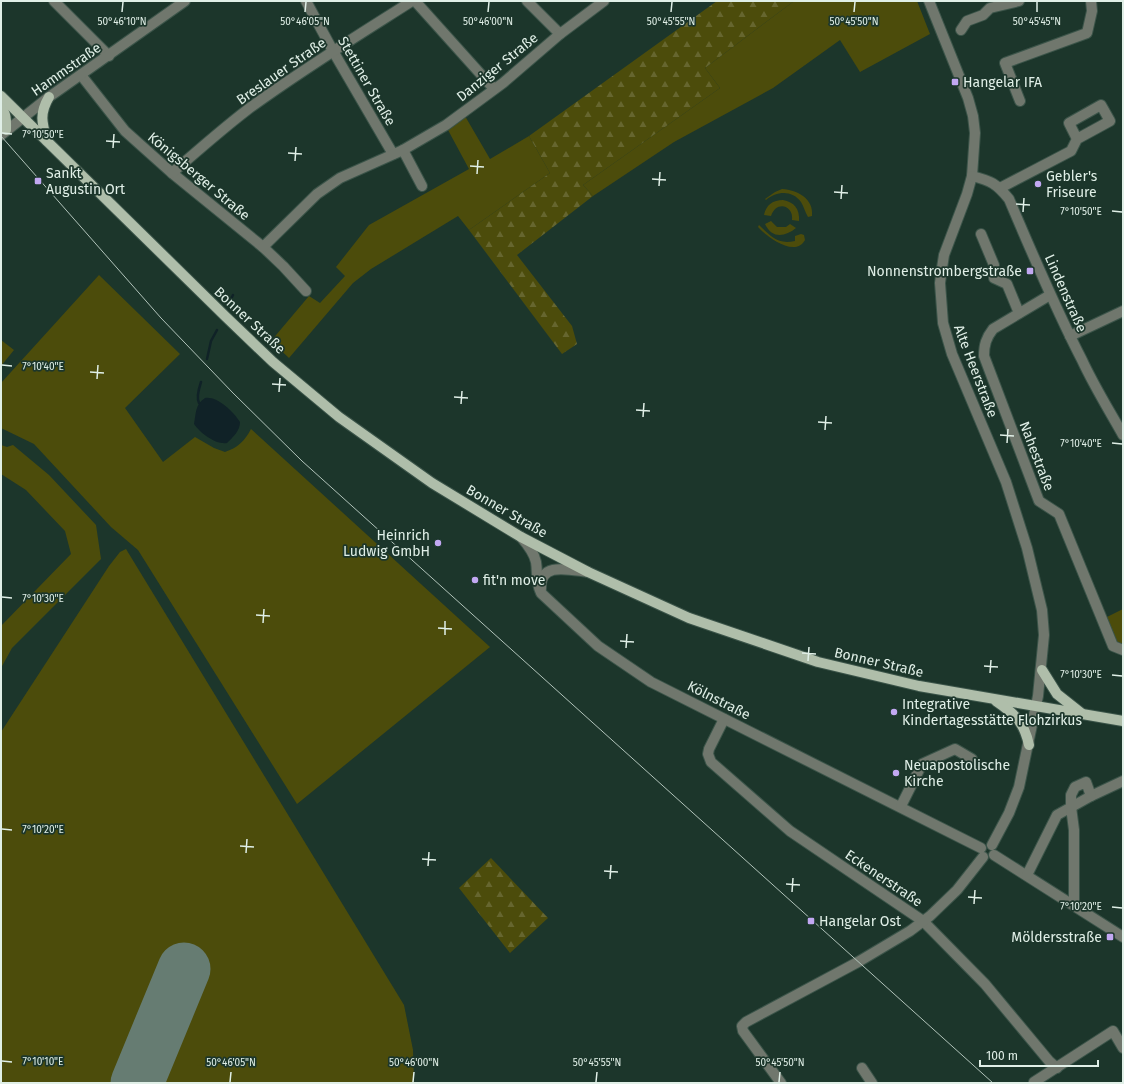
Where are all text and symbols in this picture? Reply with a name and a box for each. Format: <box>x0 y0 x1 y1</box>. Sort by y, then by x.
text: 50°46'10"N <box>97 16 147 28</box>
text: 50°46'05"N <box>280 16 330 28</box>
text: 50°46'00"N <box>463 16 513 28</box>
text: 50°45'55"N <box>647 16 695 28</box>
text: 50°45'50"N <box>829 16 879 28</box>
text: 50°45'45"N <box>1013 16 1061 28</box>
street label: Danziger Straße <box>453 29 541 105</box>
street label: Breslauer Straße <box>233 34 329 109</box>
street label: Stettiner Straße <box>334 34 399 129</box>
street label: Hammstraße <box>28 39 104 100</box>
place label: Hangelar IFA <box>963 74 1042 91</box>
marker: Hangelar IFA <box>950 77 960 87</box>
text: 7°10'50"E <box>22 129 64 141</box>
street label: Königsberger Straße <box>144 129 253 224</box>
place label: Sankt Augustin Ort <box>46 165 126 198</box>
place label: Gebler's Friseure <box>1046 168 1098 201</box>
marker: Sankt Augustin Ort <box>33 176 43 186</box>
marker: Gebler's Friseure <box>1033 179 1043 189</box>
text: 7°10'50"E <box>1060 206 1102 218</box>
street label: Lindenstraße <box>1041 252 1090 335</box>
place label: Nonnenstrombergstraße <box>867 263 1022 280</box>
marker: Nonnenstrombergstraße <box>1025 266 1035 276</box>
street label: Bonner Straße <box>211 283 289 358</box>
street label: Alte Heerstraße <box>950 322 1001 420</box>
text: 7°10'40"E <box>22 361 64 373</box>
street label: Nahestraße <box>1016 419 1058 493</box>
text: 7°10'40"E <box>1060 438 1102 450</box>
street label: Bonner Straße <box>463 481 550 542</box>
place label: Heinrich Ludwig GmbH <box>343 527 430 560</box>
marker: Heinrich Ludwig GmbH <box>433 538 443 548</box>
place label: fit'n move <box>483 572 545 589</box>
marker: fit'n move <box>470 575 480 585</box>
text: 7°10'30"E <box>22 593 64 605</box>
street label: Bonner Straße <box>833 644 925 681</box>
text: 7°10'30"E <box>1060 669 1102 681</box>
street label: Kölnstraße <box>684 677 753 724</box>
place label: Integrative Kindertagesstätte Flohzirkus <box>902 696 1083 729</box>
marker: Integrative Kindertagesstätte Flohzirkus <box>889 707 899 717</box>
place label: Neuapostolische Kirche <box>904 757 1010 790</box>
marker: Neuapostolische Kirche <box>891 768 901 778</box>
text: 7°10'20"E <box>22 824 64 836</box>
street label: Eckenerstraße <box>842 846 926 911</box>
text: 7°10'20"E <box>1060 901 1102 913</box>
place label: Hangelar Ost <box>819 913 902 930</box>
marker: Hangelar Ost <box>806 916 816 926</box>
place label: Möldersstraße <box>1011 929 1102 946</box>
marker: Möldersstraße <box>1105 932 1115 942</box>
scale bar <box>980 1042 1098 1068</box>
text: 100 m <box>986 1049 1018 1063</box>
text: 7°10'10"E <box>23 1056 63 1068</box>
text: 50°46'05"N <box>206 1057 256 1069</box>
text: 50°46'00"N <box>389 1057 439 1069</box>
text: 50°45'55"N <box>573 1057 621 1069</box>
text: 50°45'50"N <box>755 1057 805 1069</box>

